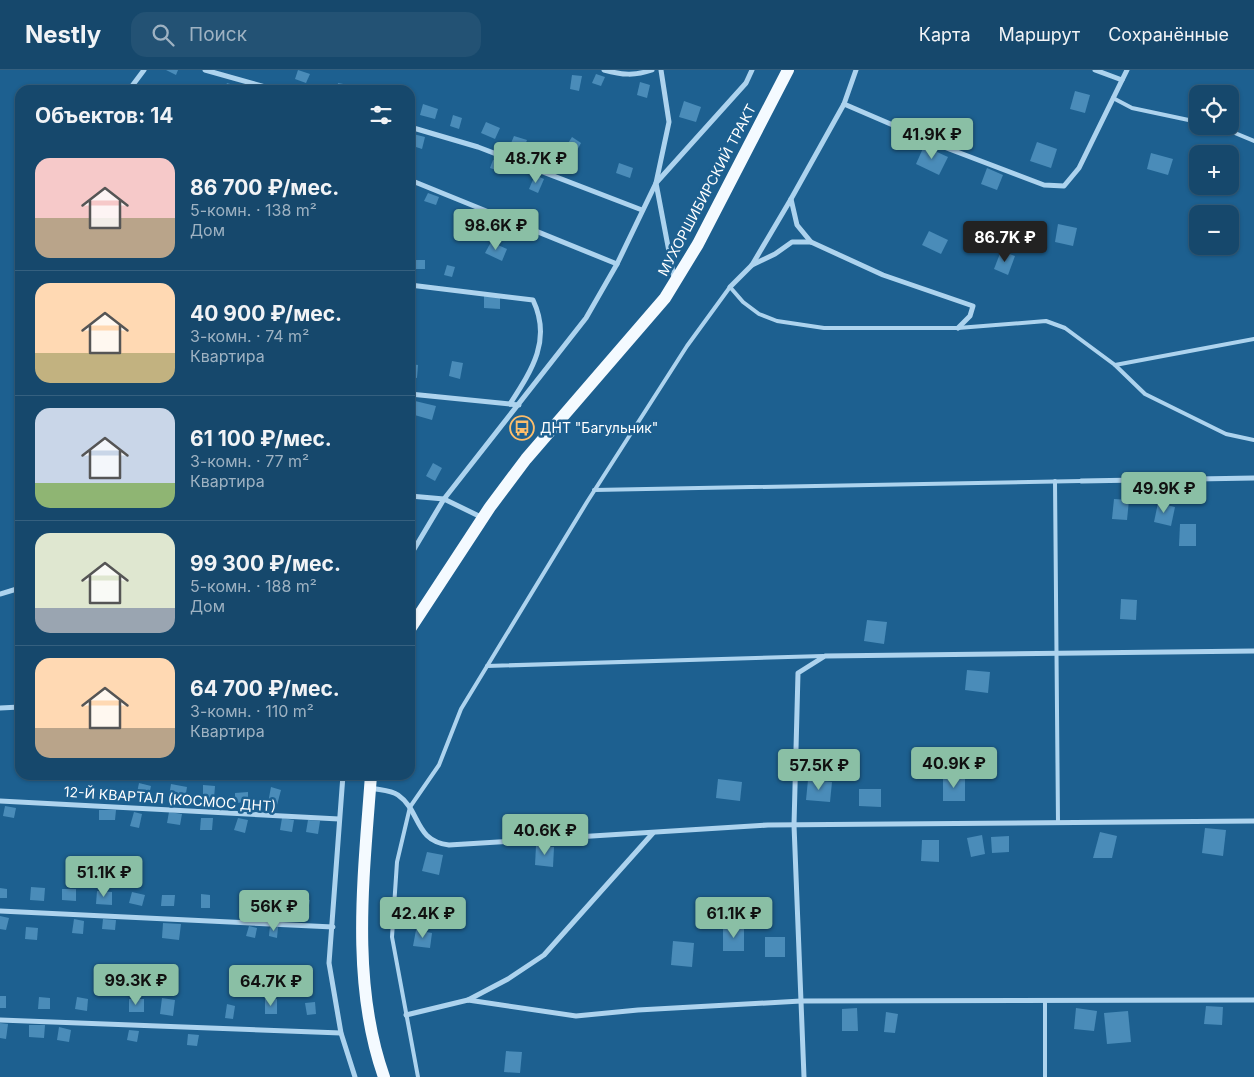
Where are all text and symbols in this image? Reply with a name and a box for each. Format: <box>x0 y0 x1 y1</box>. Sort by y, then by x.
search box <box>131 12 481 57</box>
text: Nestly <box>25 20 101 49</box>
icon: search <box>149 21 177 49</box>
text: Поиск <box>189 23 247 46</box>
text: Карта <box>919 24 971 45</box>
text: Маршрут <box>999 24 1080 45</box>
text: Сохранённые <box>1108 24 1229 45</box>
map controls <box>1189 85 1239 255</box>
button: locate <box>1189 85 1239 135</box>
street label: МУХОРШИБИРСКИЙ ТРАКТ <box>653 100 759 279</box>
icon: filters <box>367 101 395 129</box>
text: Объектов: 14 <box>35 103 173 128</box>
pin: 41.9K ₽ <box>886 118 978 160</box>
text: 41.9K ₽ <box>902 124 962 144</box>
pin: 48.7K ₽ <box>490 142 582 184</box>
button: + <box>1189 145 1239 195</box>
text: 48.7K ₽ <box>505 148 567 168</box>
text: 86 700 ₽/мес. <box>190 175 339 200</box>
icon: home <box>75 178 135 238</box>
text: 5-комн. · 138 m² <box>190 200 317 220</box>
button: − <box>1189 205 1239 255</box>
pin: 98.6K ₽ <box>450 208 542 251</box>
text: 98.6K ₽ <box>465 215 527 235</box>
text: Дом <box>190 220 225 240</box>
pin: 86.7K ₽ <box>959 220 1051 263</box>
text: 86.7K ₽ <box>974 227 1036 247</box>
text: 40 900 ₽/мес. <box>190 301 342 326</box>
icon: home <box>75 303 135 363</box>
text: 3-комн. · 74 m² <box>190 326 309 346</box>
text: Квартира <box>190 346 265 366</box>
bus stop icon: ДНТ "Багульник" <box>509 415 535 441</box>
place label: ДНТ "Багульник" <box>540 419 658 436</box>
text: 61 100 ₽/мес. <box>190 426 332 451</box>
icon: home <box>75 428 135 488</box>
text: 3-комн. · 77 m² <box>190 451 309 471</box>
text: Квартира <box>190 471 265 491</box>
pin: 49.9K ₽ <box>1118 472 1210 514</box>
text: 49.9K ₽ <box>1132 478 1196 498</box>
text: 99 300 ₽/мес. <box>190 551 341 576</box>
icon: home <box>75 553 135 613</box>
text: 5-комн. · 188 m² <box>190 576 317 596</box>
text: Дом <box>190 596 225 616</box>
text: 64 700 ₽/мес. <box>190 676 340 701</box>
icon: home <box>75 678 135 738</box>
text: 3-комн. · 110 m² <box>190 701 314 721</box>
text: Квартира <box>190 721 265 741</box>
pin: 40.9K ₽ <box>908 746 1000 789</box>
pin: 57.5K ₽ <box>773 748 865 791</box>
text: 40.9K ₽ <box>922 753 986 773</box>
text: 57.5K ₽ <box>789 755 849 775</box>
street label: 12-Й КВАРТАЛ (КОСМОС ДНТ) <box>63 782 277 814</box>
pin: 40.6K ₽ <box>499 814 591 856</box>
text: 40.6K ₽ <box>513 820 577 840</box>
pin: 51.1K ₽ <box>58 856 150 898</box>
text: 51.1K ₽ <box>76 862 132 882</box>
pin: 56K ₽ <box>239 890 309 932</box>
text: 56K ₽ <box>250 896 298 916</box>
pin: 42.4K ₽ <box>377 896 469 939</box>
pin: 61.1K ₽ <box>688 896 780 939</box>
text: 42.4K ₽ <box>391 903 455 923</box>
text: 61.1K ₽ <box>706 903 762 923</box>
pin: 99.3K ₽ <box>90 964 182 1006</box>
pin: 64.7K ₽ <box>225 964 317 1007</box>
text: 99.3K ₽ <box>105 970 167 990</box>
text: 64.7K ₽ <box>240 971 302 991</box>

